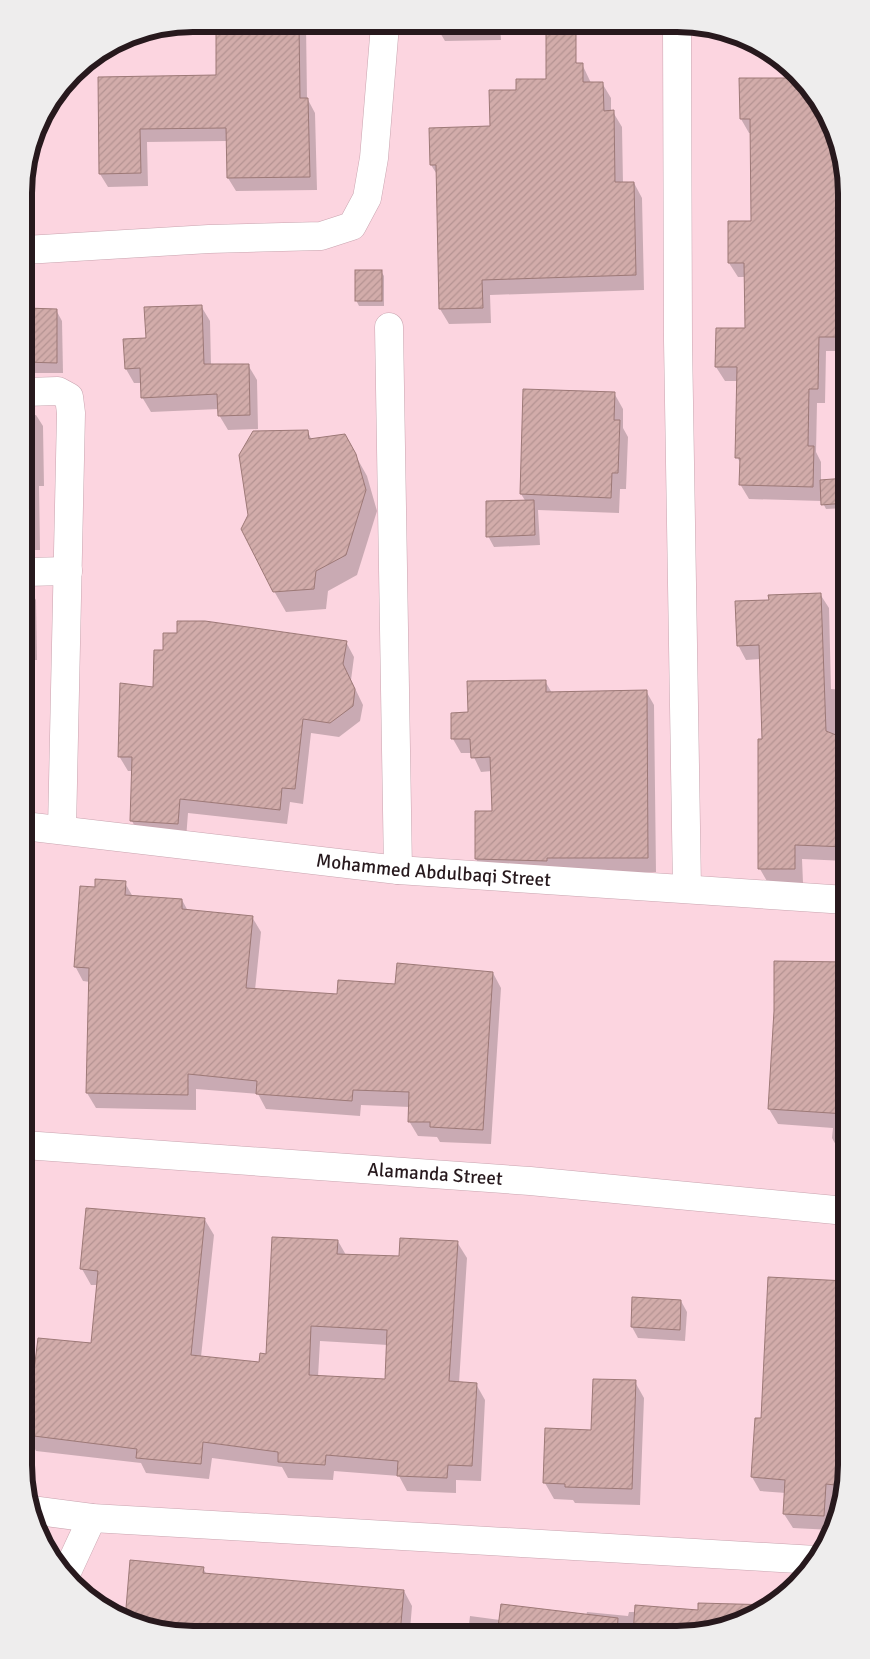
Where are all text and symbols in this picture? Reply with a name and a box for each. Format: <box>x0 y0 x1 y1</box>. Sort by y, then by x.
street label: Mohammed Abdulbaqi Street <box>315 848 552 892</box>
street label: Alamanda Street <box>367 1157 504 1191</box>

